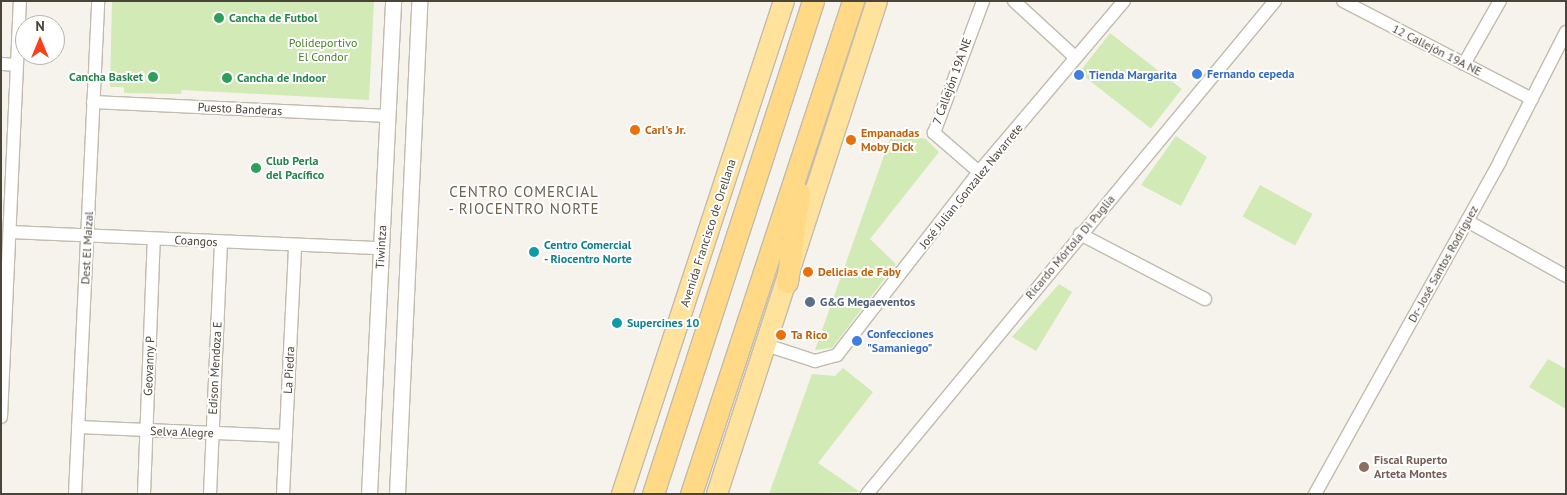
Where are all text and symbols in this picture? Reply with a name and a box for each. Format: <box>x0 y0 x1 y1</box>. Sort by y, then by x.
place label: Cancha de Futbol <box>229 11 318 25</box>
marker: Cancha de Futbol <box>213 12 225 24</box>
north arrow <box>15 15 65 65</box>
text: N <box>35 17 45 35</box>
street label: 12 Callejón 19A NE <box>1390 21 1484 79</box>
street label: 7 Callejón 19A NE <box>929 35 975 127</box>
park label: Polideportivo El Condor <box>289 36 357 64</box>
place label: Fernando cepeda <box>1207 67 1294 81</box>
place label: Tienda Margarita <box>1089 68 1177 82</box>
marker: Fernando cepeda <box>1191 68 1203 80</box>
marker: Tienda Margarita <box>1073 69 1085 81</box>
place label: Cancha Basket <box>69 70 143 84</box>
marker: Cancha Basket <box>147 71 159 83</box>
place label: Cancha de Indoor <box>237 71 326 85</box>
marker: Cancha de Indoor <box>221 72 233 84</box>
street label: Puesto Banderas <box>197 100 283 118</box>
street label: José Julian Gonzalez Navarrete <box>916 121 1026 251</box>
place label: Carl's Jr. <box>645 123 686 137</box>
marker: Carl's Jr. <box>629 124 641 136</box>
place label: Empanadas Moby Dick <box>861 126 919 154</box>
marker: Empanadas Moby Dick <box>845 134 857 146</box>
place label: Club Perla del Pacífico <box>266 154 324 182</box>
street label: Avenida Francisco de Orellana <box>677 157 739 309</box>
marker: Club Perla del Pacífico <box>250 162 262 174</box>
district label: CENTRO COMERCIAL - RIOCENTRO NORTE <box>446 182 602 217</box>
street label: Ricardo Mórtola Di Puglia <box>1022 192 1118 302</box>
street label: Dr- José Santos Rodríguez <box>1405 203 1481 325</box>
street label: Dest El Maizal <box>78 211 96 285</box>
street label: Tiwintza <box>373 225 389 269</box>
street label: Coangos <box>174 233 218 249</box>
place label: Centro Comercial - Riocentro Norte <box>544 238 633 266</box>
marker: Centro Comercial - Riocentro Norte <box>528 246 540 258</box>
place label: Delicias de Faby <box>818 265 901 279</box>
marker: Delicias de Faby <box>802 266 814 278</box>
place label: G&G Megaeventos <box>820 295 915 309</box>
marker: G&G Megaeventos <box>804 296 816 308</box>
place label: Supercines 10 <box>627 316 699 330</box>
marker: Supercines 10 <box>611 317 623 329</box>
street label: Edison Mendoza E <box>205 321 225 415</box>
place label: Confecciones "Samaniego" <box>867 327 934 355</box>
place label: Ta Rico <box>791 328 827 342</box>
marker: Ta Rico <box>775 329 787 341</box>
marker: Confecciones "Samaniego" <box>851 335 863 347</box>
street label: Geovanny P <box>141 336 157 396</box>
street label: La Piedra <box>281 346 297 394</box>
street label: Selva Alegre <box>150 424 214 440</box>
place label: Fiscal Ruperto Arteta Montes <box>1374 453 1447 481</box>
marker: Fiscal Ruperto Arteta Montes <box>1358 461 1370 473</box>

